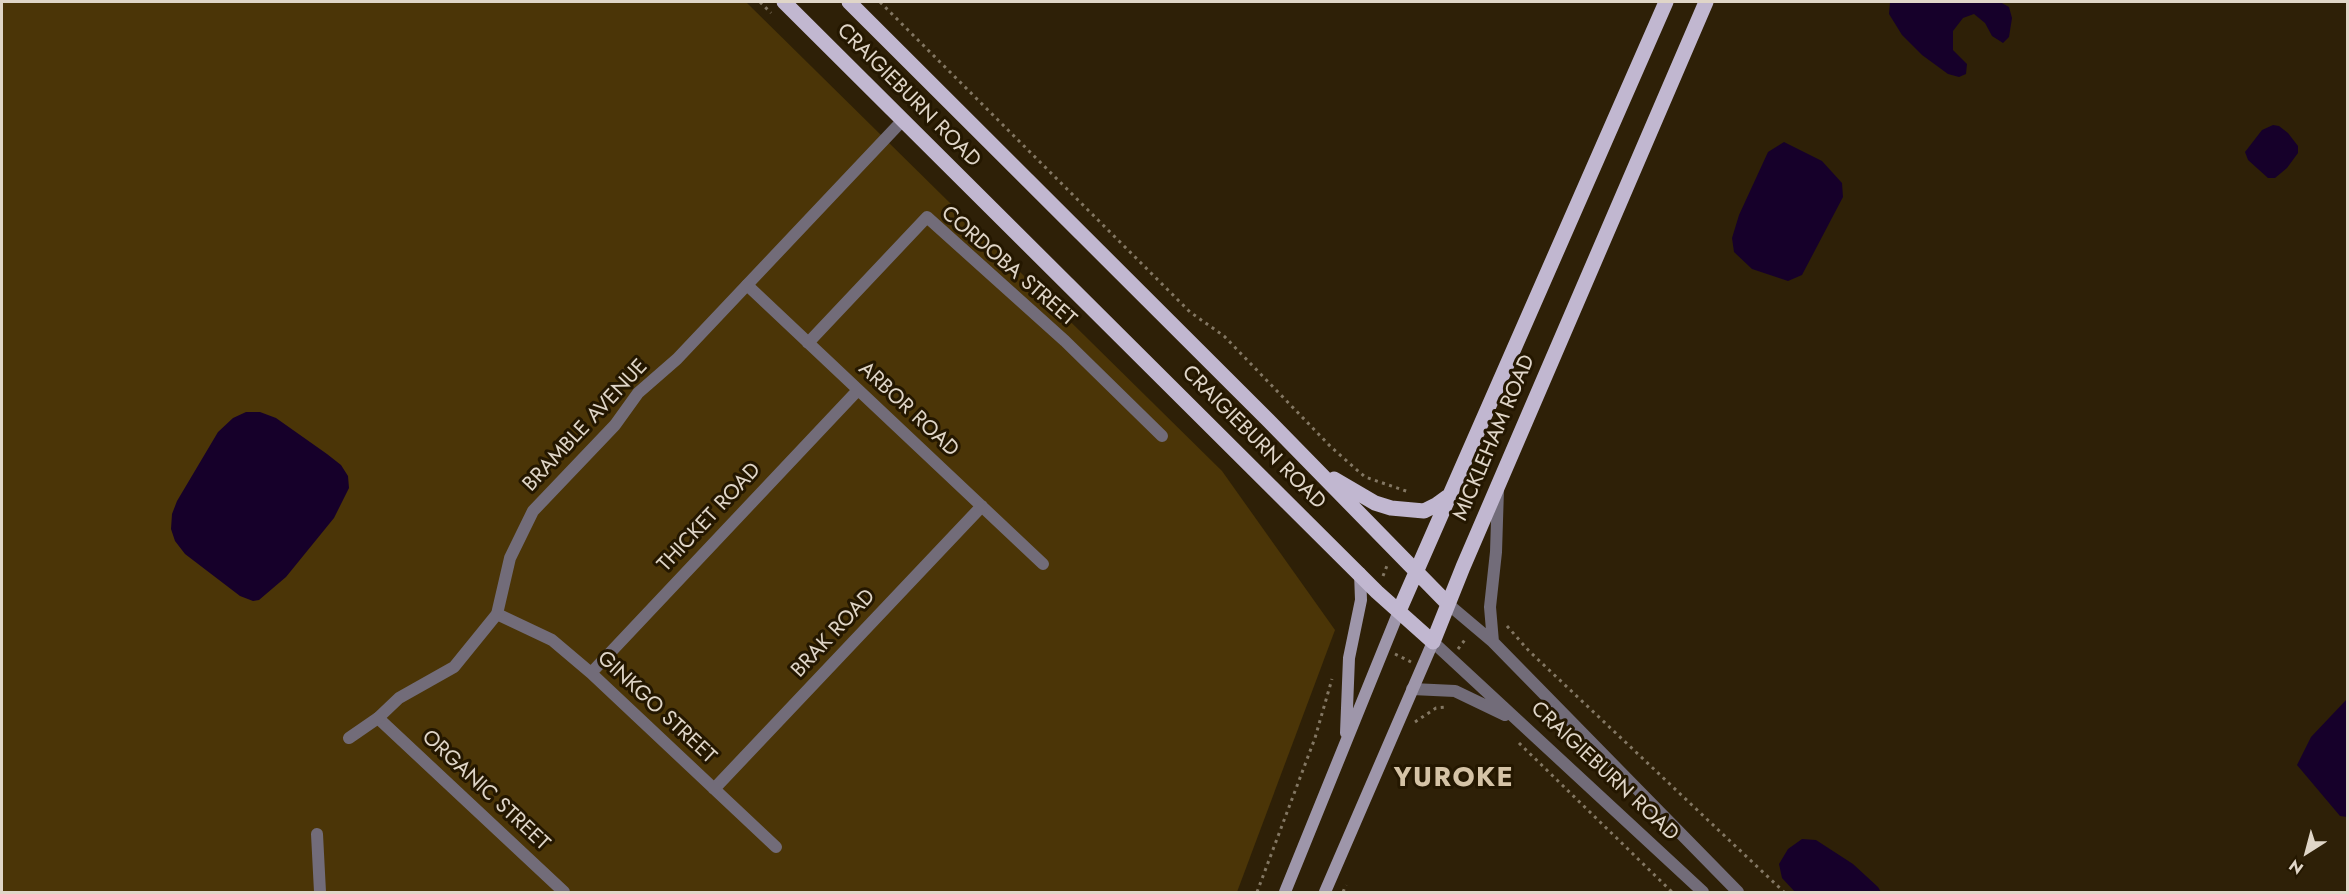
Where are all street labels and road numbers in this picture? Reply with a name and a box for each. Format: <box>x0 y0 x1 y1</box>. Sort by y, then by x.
street label: CRAIGIEBURN ROAD <box>831 19 985 173</box>
street label: CORDOBA STREET <box>935 201 1081 333</box>
street label: MICKLEHAM ROAD <box>1449 351 1541 525</box>
street label: BRAMBLE AVENUE <box>518 355 654 497</box>
street label: ARBOR ROAD <box>853 357 963 463</box>
street label: CRAIGIEBURN ROAD <box>1176 361 1330 515</box>
street label: THICKET ROAD <box>653 458 767 578</box>
street label: BRAK ROAD <box>787 585 881 683</box>
street label: GINKGO STREET <box>591 646 721 770</box>
street label: CRAIGIEBURN ROAD <box>1525 697 1683 847</box>
street label: ORGANIC STREET <box>416 725 554 857</box>

